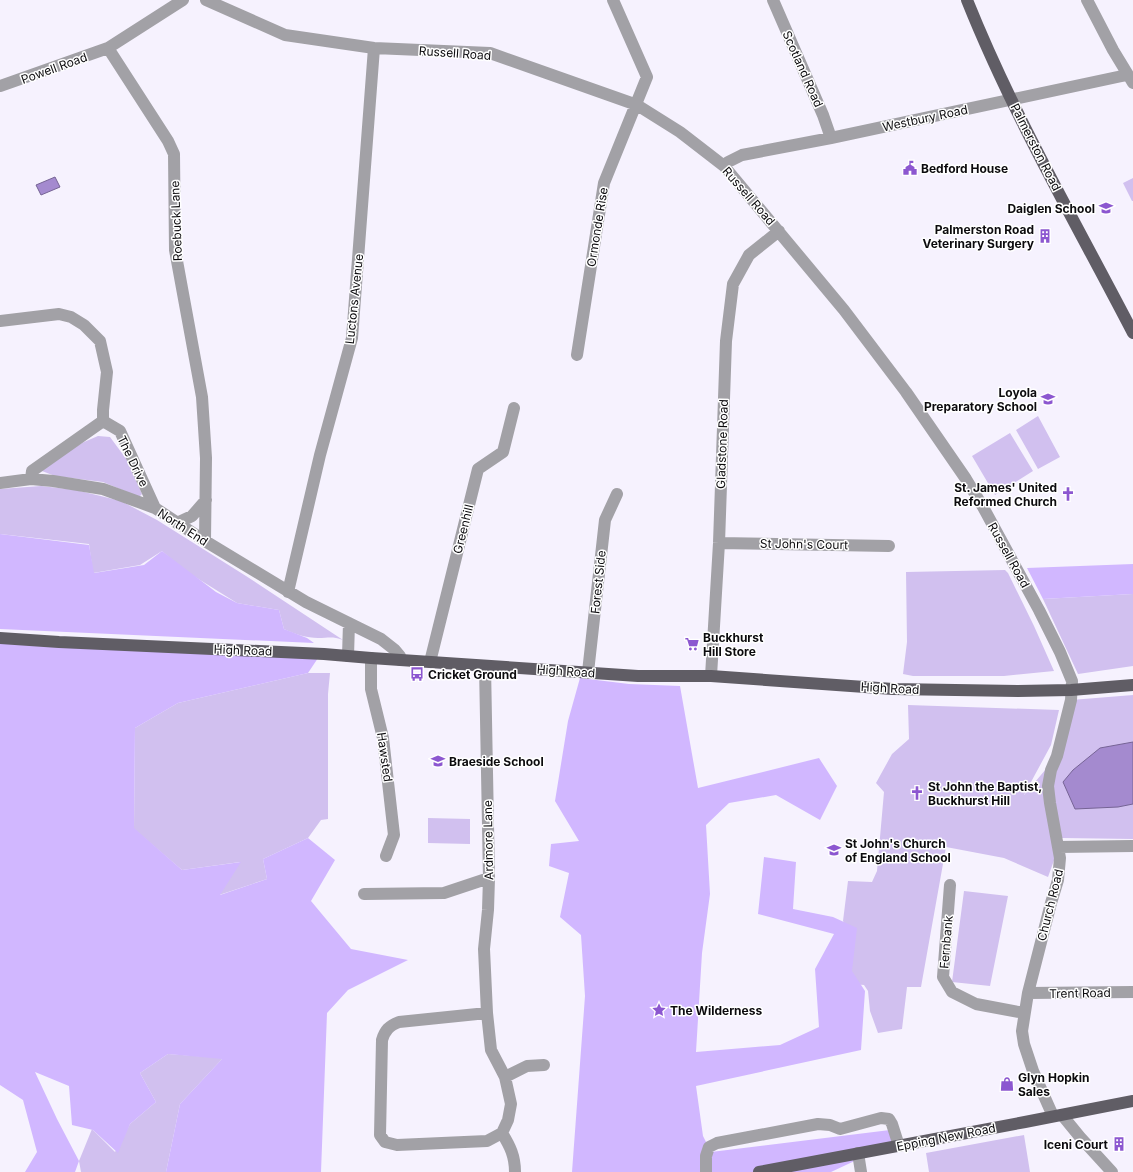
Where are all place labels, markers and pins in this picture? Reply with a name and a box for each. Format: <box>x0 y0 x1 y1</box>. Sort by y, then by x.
public building icon: Bedford House <box>902 160 918 176</box>
place label: Bedford House <box>921 161 1008 176</box>
school or university icon: Daiglen School <box>1098 200 1114 216</box>
place label: Daiglen School <box>1007 201 1095 216</box>
place label: Palmerston Road Veterinary Surgery <box>922 222 1035 251</box>
building icon: Palmerston Road Veterinary Surgery <box>1037 228 1053 244</box>
place label: Loyola Preparatory School <box>924 385 1037 414</box>
school or university icon: Loyola Preparatory School <box>1040 391 1056 407</box>
place label: St. James' United Reformed Church <box>954 480 1057 509</box>
church icon: St. James' United Reformed Church <box>1060 486 1076 502</box>
place label: Buckhurst Hill Store <box>703 630 764 659</box>
supermarket icon: Buckhurst Hill Store <box>684 636 700 652</box>
bus stop icon: Cricket Ground <box>409 666 425 682</box>
place label: Cricket Ground <box>428 667 517 682</box>
school or university icon: Braeside School <box>430 753 446 769</box>
place label: Braeside School <box>449 754 544 769</box>
place label: St John the Baptist, Buckhurst Hill <box>928 779 1042 808</box>
church icon: St John the Baptist, Buckhurst Hill <box>909 785 925 801</box>
place label: St John's Church of England School <box>845 836 951 865</box>
school or university icon: St John's Church of England School <box>826 842 842 858</box>
place icon: The Wilderness <box>651 1002 667 1018</box>
place label: The Wilderness <box>670 1003 762 1018</box>
place label: Glyn Hopkin Sales <box>1018 1070 1090 1099</box>
shop icon: Glyn Hopkin Sales <box>999 1076 1015 1092</box>
building icon: Iceni Court <box>1111 1136 1127 1152</box>
place label: Iceni Court <box>1044 1137 1109 1152</box>

